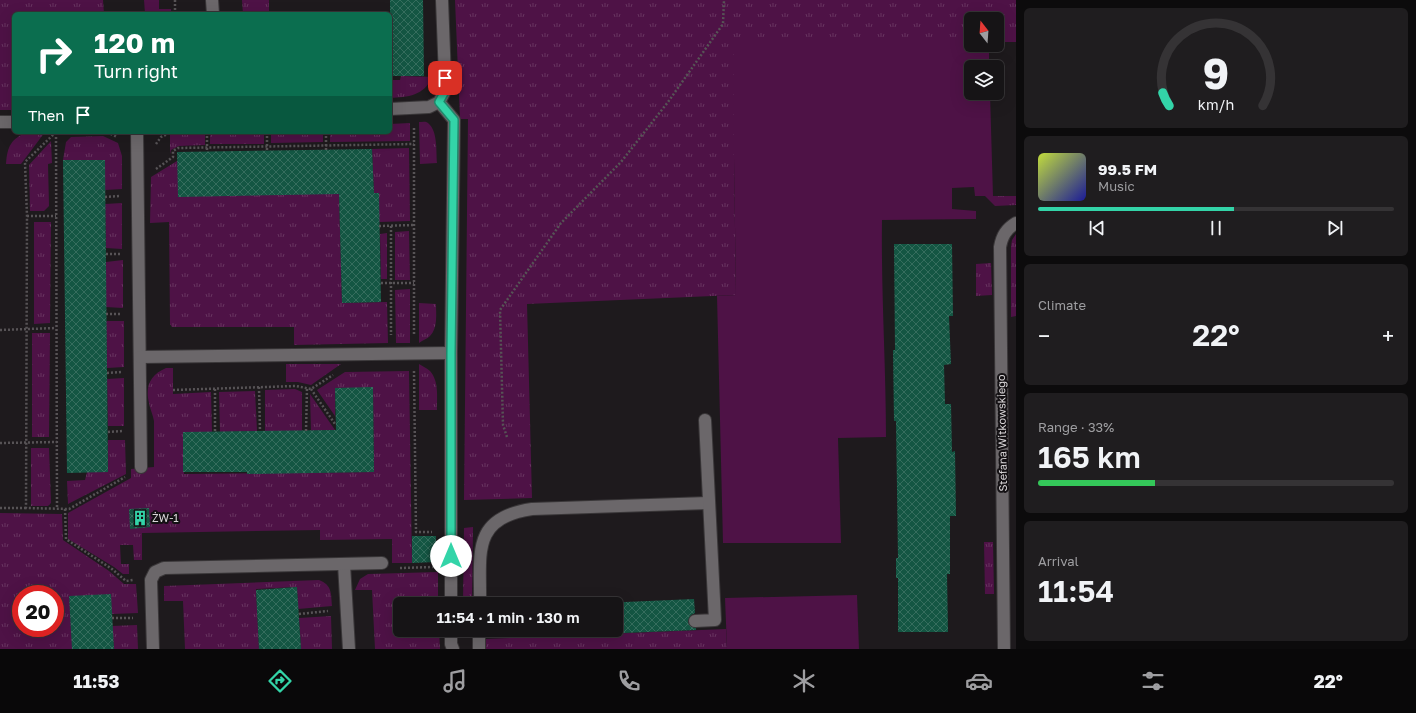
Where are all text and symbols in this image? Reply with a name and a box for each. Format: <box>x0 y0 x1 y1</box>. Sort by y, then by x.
north arrow <box>964 12 1004 52</box>
map controls <box>964 12 1004 100</box>
text: 120 m <box>94 26 175 59</box>
icon: right <box>28 28 80 80</box>
text: 9 <box>1203 48 1229 98</box>
text: Turn right <box>94 60 178 82</box>
button: layers <box>964 60 1004 100</box>
pin <box>428 61 462 95</box>
icon: arrive <box>434 67 456 89</box>
text: km/h <box>1198 96 1234 113</box>
icon: arrive <box>72 104 94 126</box>
text: Then <box>28 106 64 124</box>
text: 99.5 FM <box>1098 160 1157 178</box>
text: Music <box>1098 178 1135 194</box>
icon: previous <box>1086 217 1108 239</box>
icon: pause <box>1205 217 1227 239</box>
icon: next <box>1324 217 1346 239</box>
text: Climate <box>1038 297 1086 313</box>
text: 22° <box>1192 317 1240 353</box>
text: − <box>1038 322 1050 349</box>
text: + <box>1382 322 1394 349</box>
street label: Stefana Witkowskiego <box>994 374 1009 492</box>
text: Range · 33% <box>1038 419 1114 435</box>
text: 165 km <box>1038 439 1141 475</box>
building icon: ŻW-1 <box>131 509 149 527</box>
place label: ŻW-1 <box>152 511 179 524</box>
position arrow <box>430 535 472 577</box>
text: Arrival <box>1038 553 1079 569</box>
text: 11:54 <box>1038 573 1114 609</box>
speed limit sign: 20 <box>12 585 64 637</box>
text: 11:54 · 1 min · 130 m <box>436 608 580 626</box>
icon: directions <box>266 667 294 695</box>
icon: music <box>441 667 469 695</box>
icon: phone <box>615 667 643 695</box>
icon: climate <box>790 667 818 695</box>
icon: car <box>965 667 993 695</box>
icon: filters <box>1139 667 1167 695</box>
text: 11:53 <box>73 670 120 692</box>
text: 22° <box>1314 670 1343 692</box>

